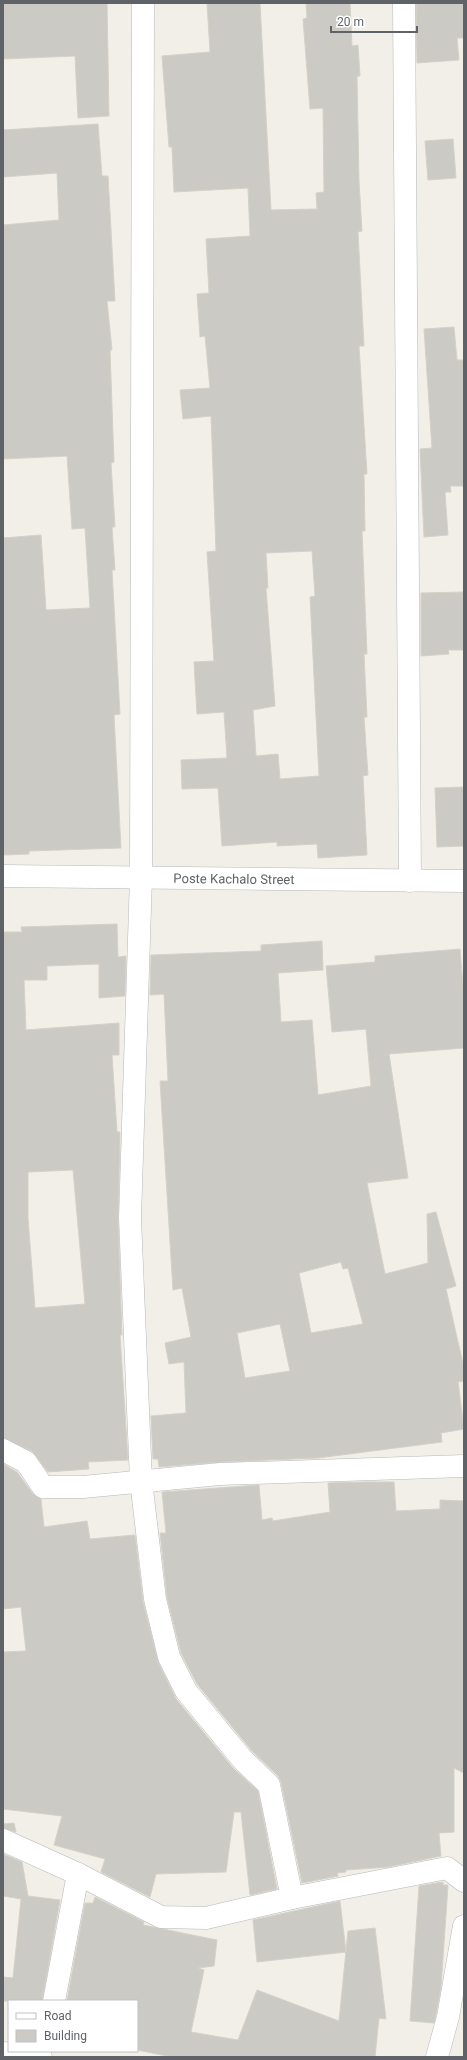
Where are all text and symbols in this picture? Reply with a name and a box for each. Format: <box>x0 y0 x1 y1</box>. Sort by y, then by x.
scale bar <box>331 8 417 34</box>
text: 20 m <box>337 15 364 29</box>
street label: Poste Kachalo Street <box>173 870 295 887</box>
legend <box>8 2000 138 2052</box>
text: Road <box>44 2009 72 2023</box>
text: Building <box>44 2029 87 2043</box>

